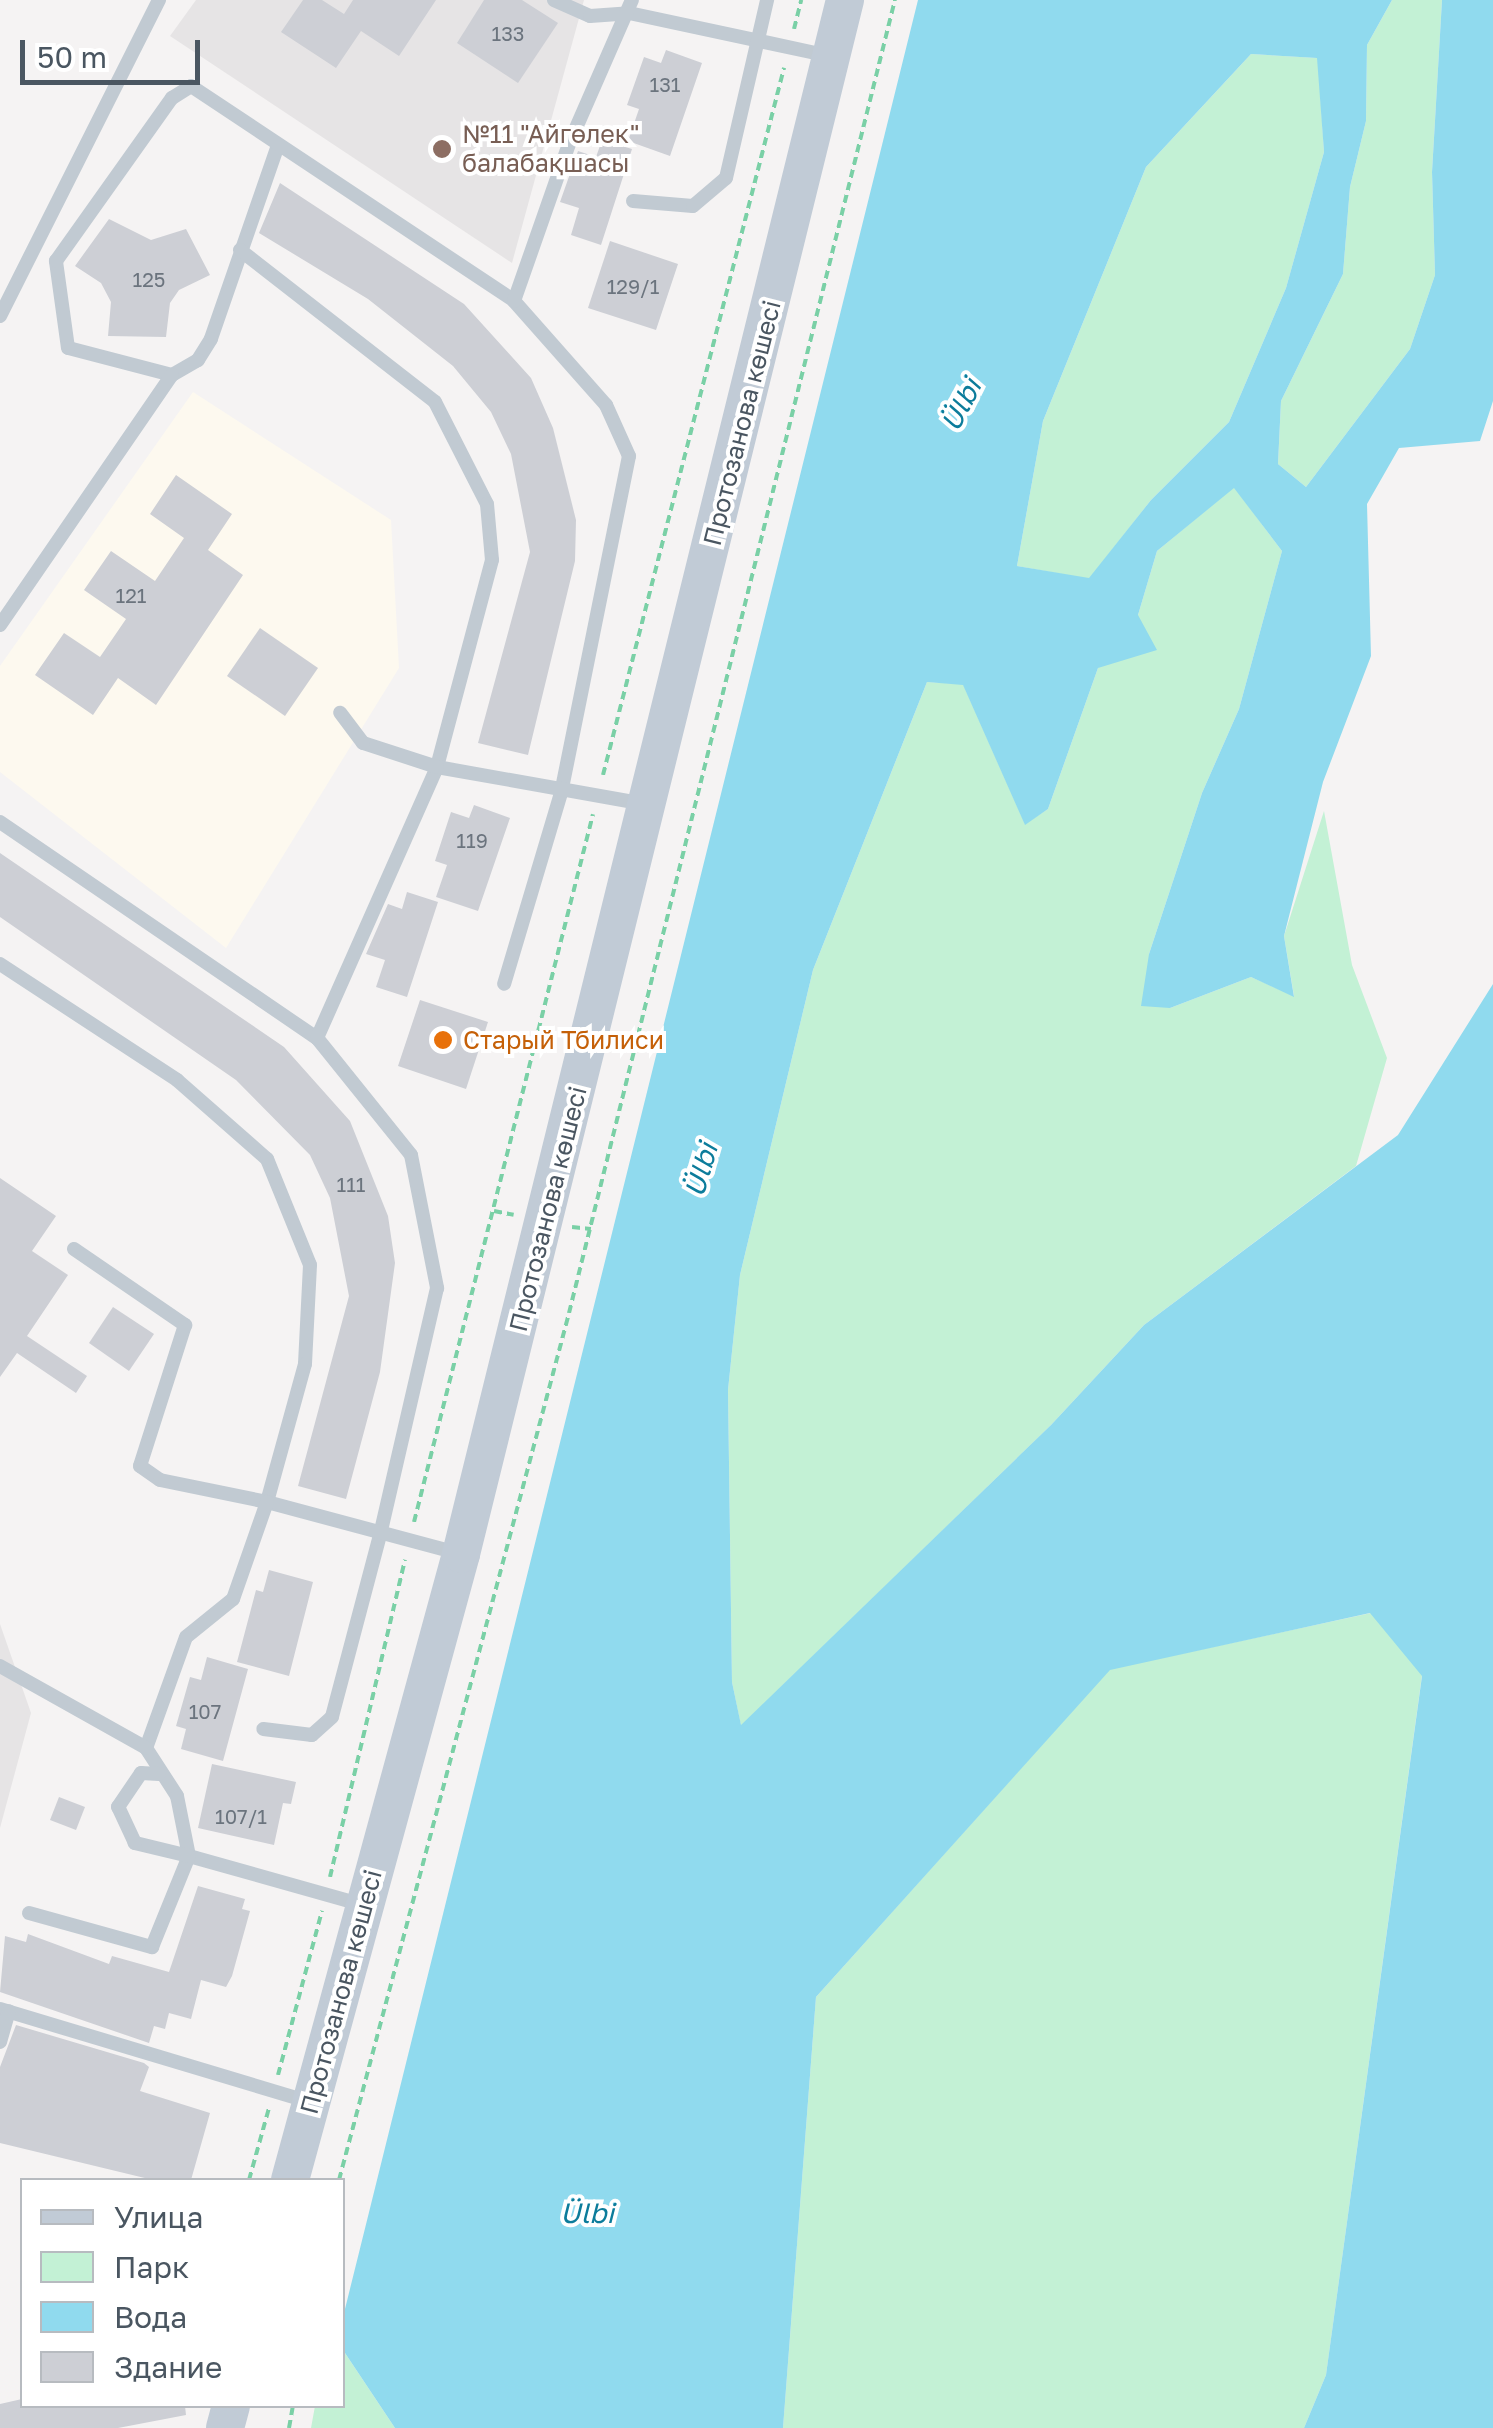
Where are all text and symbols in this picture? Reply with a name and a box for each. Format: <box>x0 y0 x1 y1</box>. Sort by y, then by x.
scale bar <box>25 20 205 82</box>
house number: 133 <box>491 21 525 45</box>
text: 50 m <box>37 39 107 75</box>
house number: 131 <box>649 72 681 96</box>
place label: №11 "Айгөлек" балабақшасы <box>462 120 639 179</box>
marker: №11 "Айгөлек" балабақшасы <box>431 138 453 160</box>
house number: 125 <box>133 267 165 291</box>
house number: 129/1 <box>607 274 659 298</box>
street label: Протозанова көшесі <box>697 297 787 549</box>
water label: Ülbi <box>934 373 988 437</box>
house number: 121 <box>116 583 146 607</box>
house number: 119 <box>456 828 488 852</box>
place label: Старый Тбилиси <box>463 1025 664 1055</box>
marker: Старый Тбилиси <box>432 1029 454 1051</box>
street label: Протозанова көшесі <box>503 1083 593 1335</box>
water label: Ülbi <box>677 1139 725 1201</box>
house number: 111 <box>336 1172 366 1196</box>
house number: 107 <box>189 1699 221 1723</box>
house number: 107/1 <box>215 1804 267 1828</box>
street label: Протозанова көшесі <box>294 1866 388 2118</box>
legend <box>20 2178 345 2408</box>
water label: Ülbi <box>560 2196 614 2230</box>
text: Улица <box>114 2199 203 2235</box>
text: Парк <box>114 2249 189 2285</box>
text: Вода <box>114 2299 187 2335</box>
text: Здание <box>114 2349 222 2385</box>

